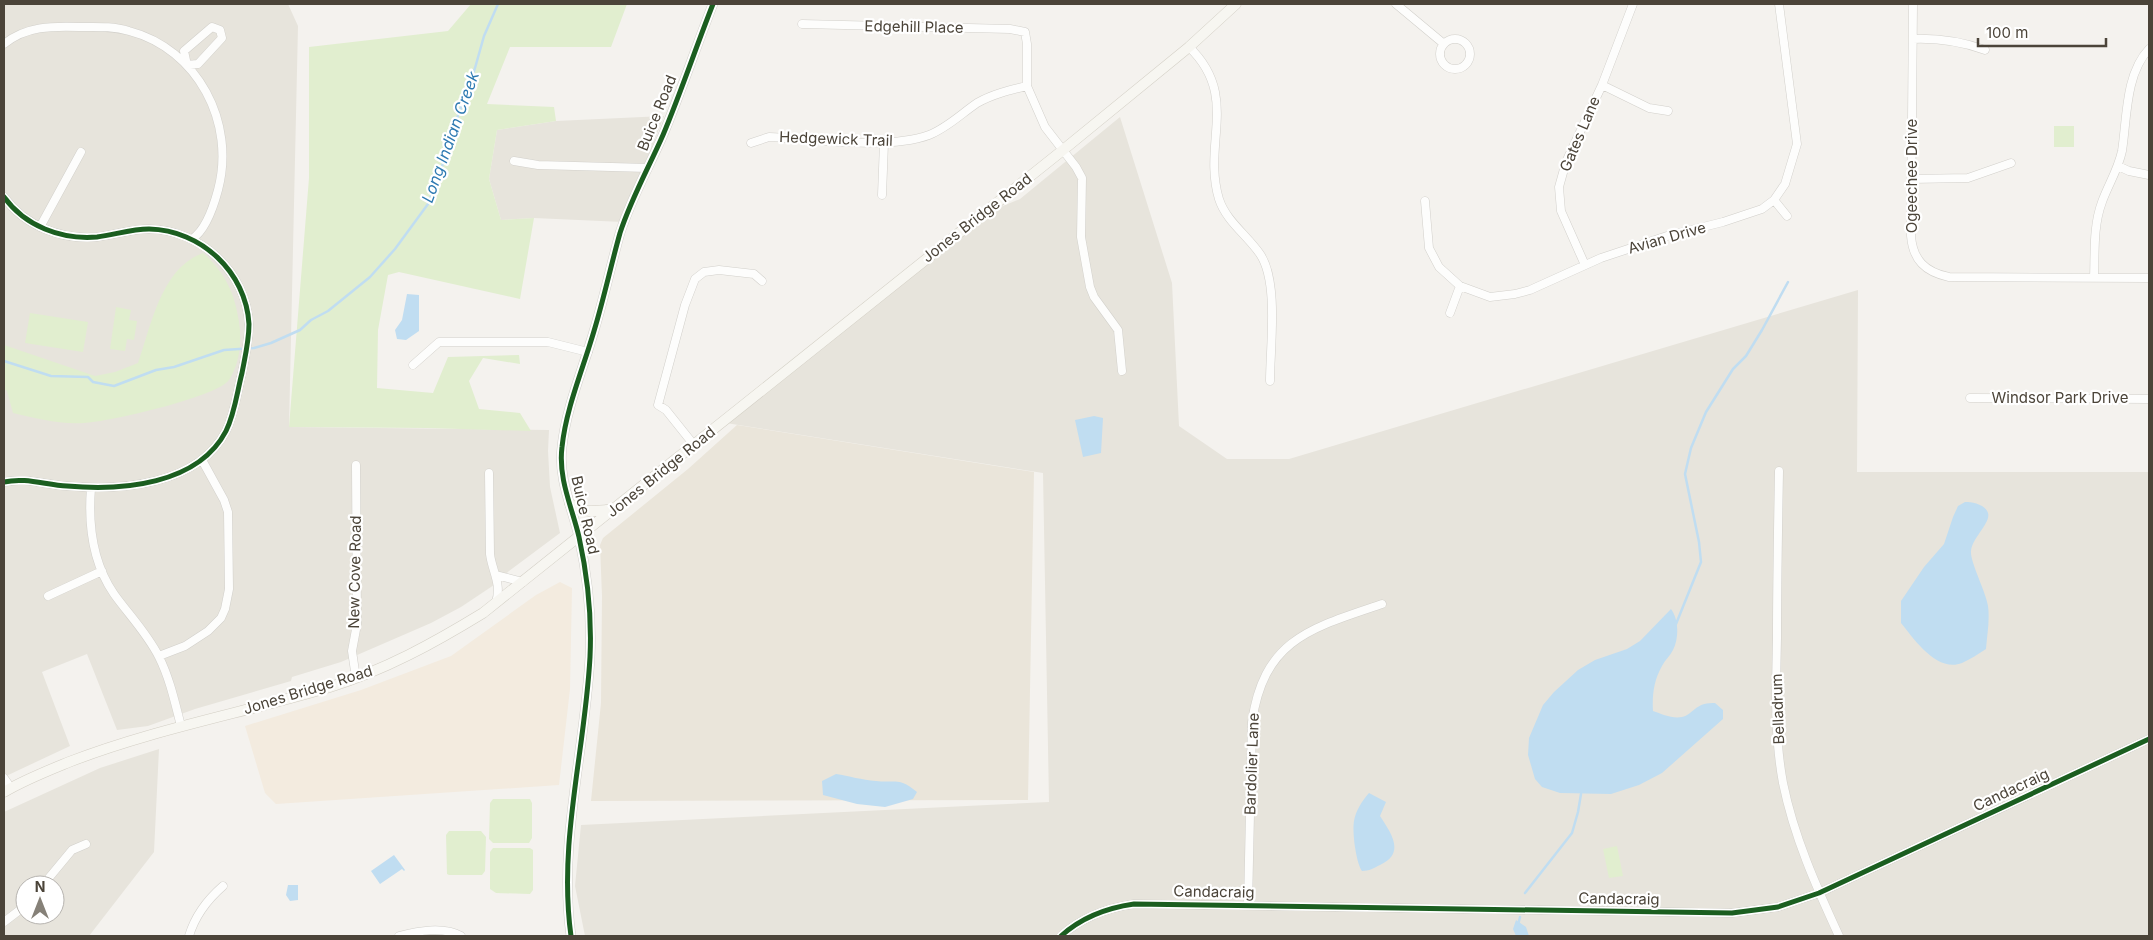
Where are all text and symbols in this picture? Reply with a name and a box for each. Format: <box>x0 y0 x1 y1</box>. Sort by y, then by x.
scale bar <box>1978 15 2106 47</box>
street label: Edgehill Place <box>864 16 964 37</box>
text: 100 m <box>1986 23 2028 42</box>
water label: Long Indian Creek <box>417 68 483 205</box>
street label: Buice Road <box>633 72 680 153</box>
street label: Gates Lane <box>1555 93 1604 174</box>
street label: Ogeechee Drive <box>1902 119 1921 233</box>
street label: Hedgewick Trail <box>779 127 893 150</box>
street label: Jones Bridge Road <box>918 169 1035 266</box>
street label: Avian Drive <box>1626 217 1708 258</box>
street label: Windsor Park Drive <box>1992 388 2128 407</box>
street label: Jones Bridge Road <box>603 422 719 521</box>
street label: Buice Road <box>567 474 604 556</box>
street label: New Cove Road <box>344 515 365 629</box>
street label: Jones Bridge Road <box>241 661 375 718</box>
street label: Belladrum <box>1767 673 1788 745</box>
street label: Bardolier Lane <box>1240 713 1263 815</box>
street label: Candacraig <box>1970 764 2052 815</box>
north arrow <box>15 875 65 925</box>
text: N <box>35 878 45 895</box>
street label: Candacraig <box>1173 881 1255 902</box>
street label: Candacraig <box>1578 888 1660 909</box>

